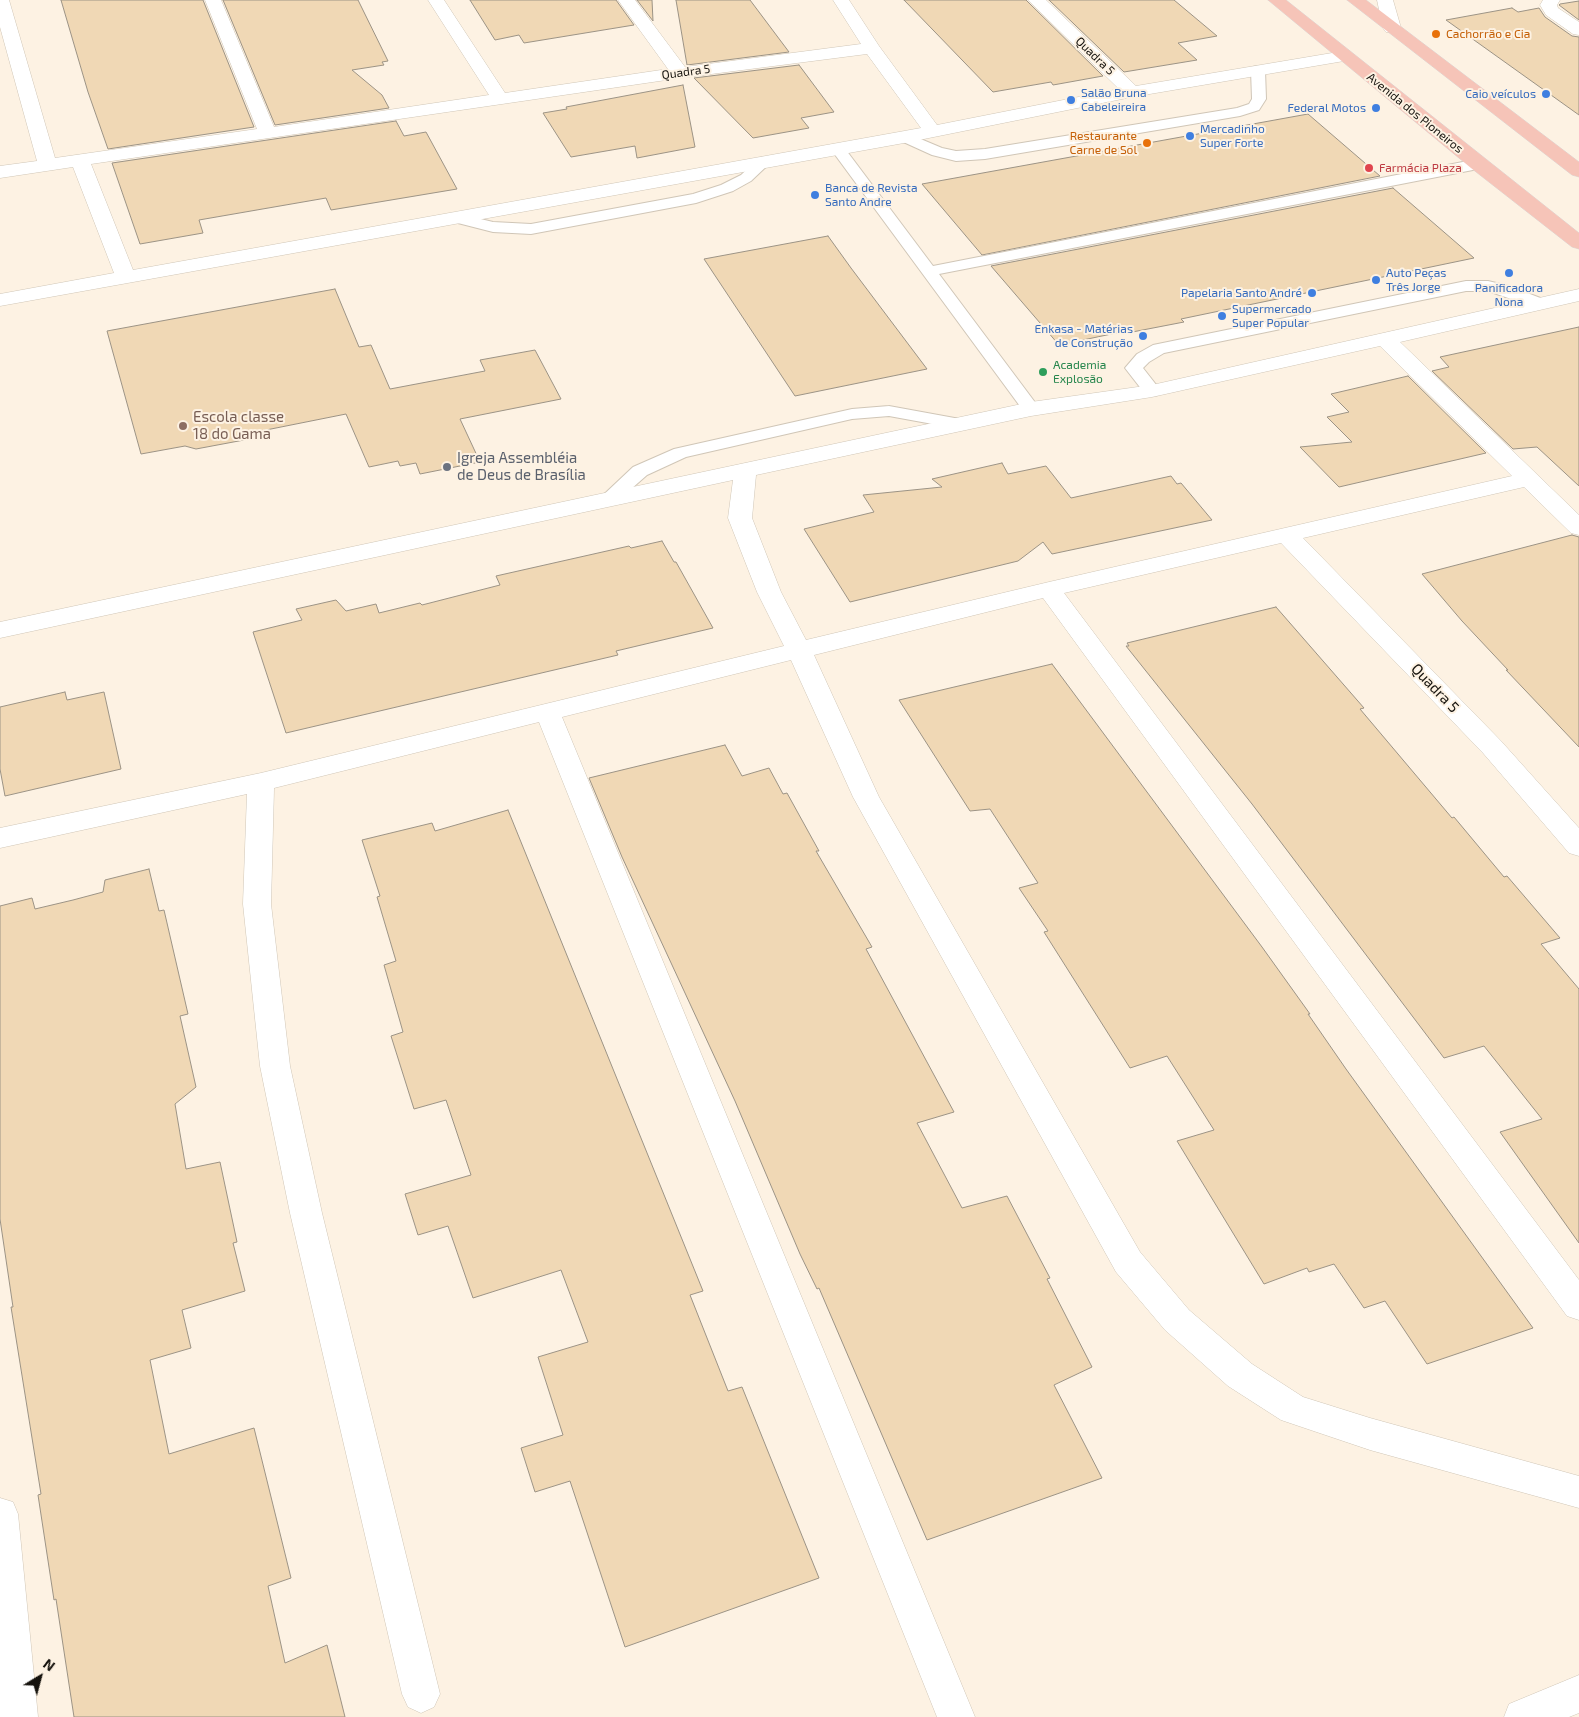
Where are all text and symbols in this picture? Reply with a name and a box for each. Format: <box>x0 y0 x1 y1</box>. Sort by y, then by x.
place label: Cachorrão e Cia <box>1446 27 1530 41</box>
marker: Cachorrão e Cia <box>1430 28 1442 40</box>
street label: Quadra 5 <box>1072 34 1118 78</box>
street label: Quadra 5 <box>661 61 711 83</box>
street label: Avenida dos Pioneiros <box>1364 70 1466 156</box>
place label: Salão Bruna Cabeleireira <box>1081 86 1147 114</box>
place label: Caio veículos <box>1465 87 1536 101</box>
marker: Caio veículos <box>1540 88 1552 100</box>
marker: Salão Bruna Cabeleireira <box>1065 94 1077 106</box>
place label: Federal Motos <box>1288 101 1366 115</box>
marker: Federal Motos <box>1370 102 1382 114</box>
place label: Mercadinho Super Forte <box>1200 122 1265 150</box>
place label: Restaurante Carne de Sol <box>1070 129 1137 157</box>
marker: Mercadinho Super Forte <box>1184 130 1196 142</box>
marker: Restaurante Carne de Sol <box>1141 137 1153 149</box>
place label: Farmácia Plaza <box>1379 161 1462 175</box>
marker: Farmácia Plaza <box>1363 162 1375 174</box>
place label: Banca de Revista Santo Andre <box>825 181 917 209</box>
marker: Banca de Revista Santo Andre <box>809 189 821 201</box>
place label: Auto Peças Três Jorge <box>1386 266 1446 294</box>
marker: Panificadora Nona <box>1503 267 1515 279</box>
marker: Auto Peças Três Jorge <box>1370 274 1382 286</box>
place label: Panificadora Nona <box>1475 281 1543 309</box>
place label: Papelaria Santo André <box>1181 286 1302 300</box>
marker: Papelaria Santo André <box>1306 287 1318 299</box>
place label: Supermercado Super Popular <box>1232 302 1312 330</box>
marker: Supermercado Super Popular <box>1216 310 1228 322</box>
place label: Enkasa - Matérias de Construção <box>1035 322 1133 350</box>
marker: Enkasa - Matérias de Construção <box>1137 330 1149 342</box>
place label: Academia Explosão <box>1053 358 1106 386</box>
marker: Academia Explosão <box>1037 366 1049 378</box>
place label: Escola classe 18 do Gama <box>193 408 284 443</box>
marker: Escola classe 18 do Gama <box>177 420 189 432</box>
place label: Igreja Assembléia de Deus de Brasília <box>457 449 586 484</box>
marker: Igreja Assembléia de Deus de Brasília <box>441 461 453 473</box>
street label: Quadra 5 <box>1407 660 1463 716</box>
north arrow <box>15 1652 65 1702</box>
text: N <box>40 1655 58 1674</box>

